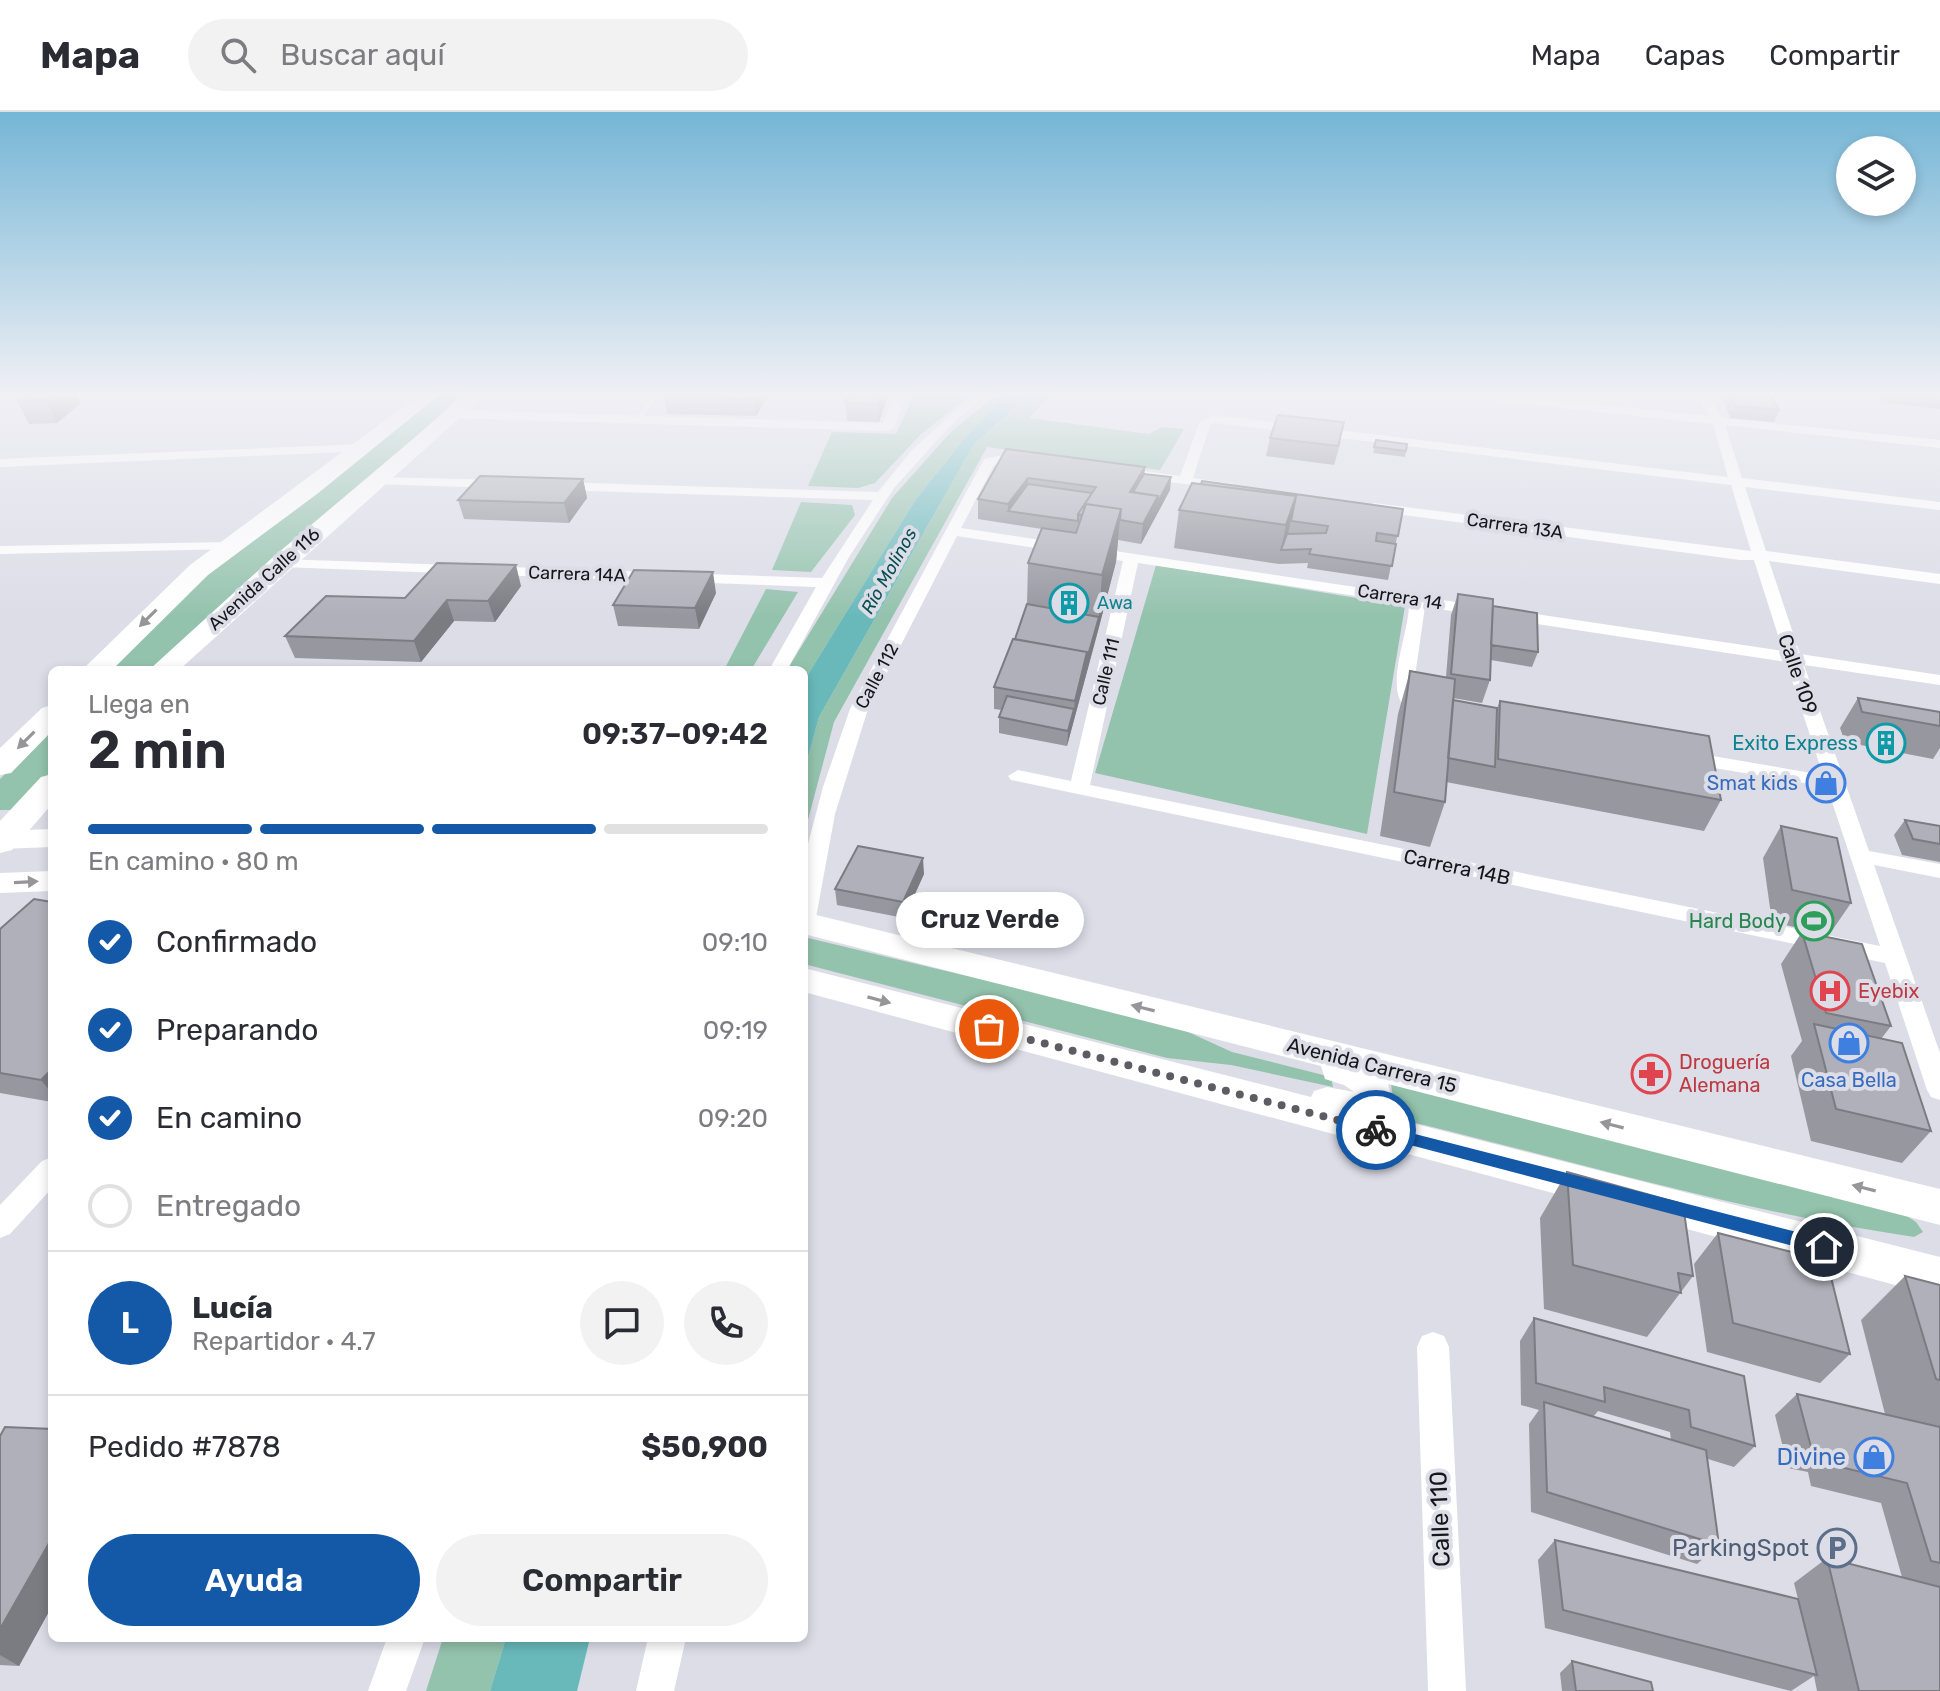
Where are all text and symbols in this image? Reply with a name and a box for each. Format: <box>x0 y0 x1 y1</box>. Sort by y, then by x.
search box <box>188 19 748 91</box>
text: Mapa <box>40 32 140 78</box>
icon: search <box>216 33 260 77</box>
text: Buscar aquí <box>280 37 445 73</box>
text: Mapa <box>1531 39 1601 72</box>
text: Capas <box>1645 39 1725 72</box>
text: Compartir <box>1769 39 1900 72</box>
map controls <box>1836 136 1916 216</box>
button: layers <box>1836 136 1916 216</box>
street label: Carrera 13A <box>1465 508 1565 544</box>
street label: Avenida Calle 116 <box>204 523 325 635</box>
water label: Río Molinos <box>856 524 922 618</box>
street label: Carrera 14A <box>528 561 626 587</box>
street label: Carrera 14 <box>1356 579 1444 615</box>
building icon: Awa <box>1048 582 1090 624</box>
place label: Awa <box>1097 592 1133 614</box>
one-way arrow <box>139 608 158 627</box>
street label: Calle 109 <box>1773 631 1823 717</box>
street label: Calle 111 <box>1088 636 1124 708</box>
street label: Calle 112 <box>851 639 903 713</box>
text: Llega en <box>88 689 190 720</box>
text: 09:37–09:42 <box>582 716 768 752</box>
text: 2 min <box>88 719 227 781</box>
building icon: Exito Express <box>1865 722 1907 764</box>
one-way arrow <box>17 730 36 749</box>
place label: Exito Express <box>1732 731 1858 755</box>
shop icon: Smat kids <box>1805 762 1847 804</box>
place label: Smat kids <box>1707 771 1798 795</box>
street label: Carrera 14B <box>1402 844 1512 890</box>
text: En camino · 80 m <box>88 846 299 877</box>
one-way arrow <box>14 875 39 888</box>
callout: Cruz Verde <box>895 893 1083 949</box>
sports icon: Hard Body <box>1793 900 1835 942</box>
text: Cruz Verde <box>921 904 1059 935</box>
place label: Hard Body <box>1689 909 1786 933</box>
icon: check <box>88 920 132 964</box>
text: Confirmado <box>156 924 317 960</box>
text: 09:10 <box>702 927 768 958</box>
hospital icon: Eyebix <box>1809 970 1851 1012</box>
place label: Eyebix <box>1858 979 1919 1003</box>
one-way arrow <box>867 995 892 1007</box>
pin <box>955 995 1023 1063</box>
one-way arrow <box>1130 1001 1155 1013</box>
icon: bag <box>967 1007 1011 1051</box>
icon: check <box>88 1008 132 1052</box>
text: Preparando <box>156 1012 319 1048</box>
text: 09:19 <box>703 1015 768 1046</box>
shop icon: Casa Bella <box>1828 1022 1870 1064</box>
street label: Avenida Carrera 15 <box>1285 1032 1459 1098</box>
place label: Droguería Alemana <box>1679 1050 1770 1097</box>
pharmacy icon: Droguería Alemana <box>1630 1053 1672 1095</box>
place label: Casa Bella <box>1801 1068 1897 1092</box>
courier <box>1336 1090 1416 1170</box>
icon: check <box>88 1096 132 1140</box>
text: En camino <box>156 1100 302 1136</box>
text: 09:20 <box>698 1103 768 1134</box>
icon: bike <box>1354 1108 1398 1152</box>
one-way arrow <box>1599 1118 1624 1131</box>
one-way arrow <box>1852 1181 1877 1194</box>
text: Entregado <box>156 1188 301 1224</box>
pin <box>1790 1213 1858 1281</box>
icon: home <box>1802 1225 1846 1269</box>
button: chat <box>580 1281 664 1365</box>
button: phone <box>684 1281 768 1365</box>
text: Lucía <box>192 1290 273 1326</box>
text: L <box>121 1305 139 1341</box>
text: Repartidor · 4.7 <box>192 1326 375 1357</box>
text: Pedido #7878 <box>88 1429 281 1465</box>
text: $50,900 <box>641 1429 768 1465</box>
shop icon: Divine <box>1853 1436 1895 1478</box>
place label: Divine <box>1777 1443 1846 1471</box>
street label: Calle 110 <box>1424 1471 1456 1567</box>
parking icon: ParkingSpot <box>1816 1527 1858 1569</box>
button: Ayuda <box>88 1534 420 1626</box>
button: Compartir <box>436 1534 768 1626</box>
place label: ParkingSpot <box>1672 1534 1809 1562</box>

